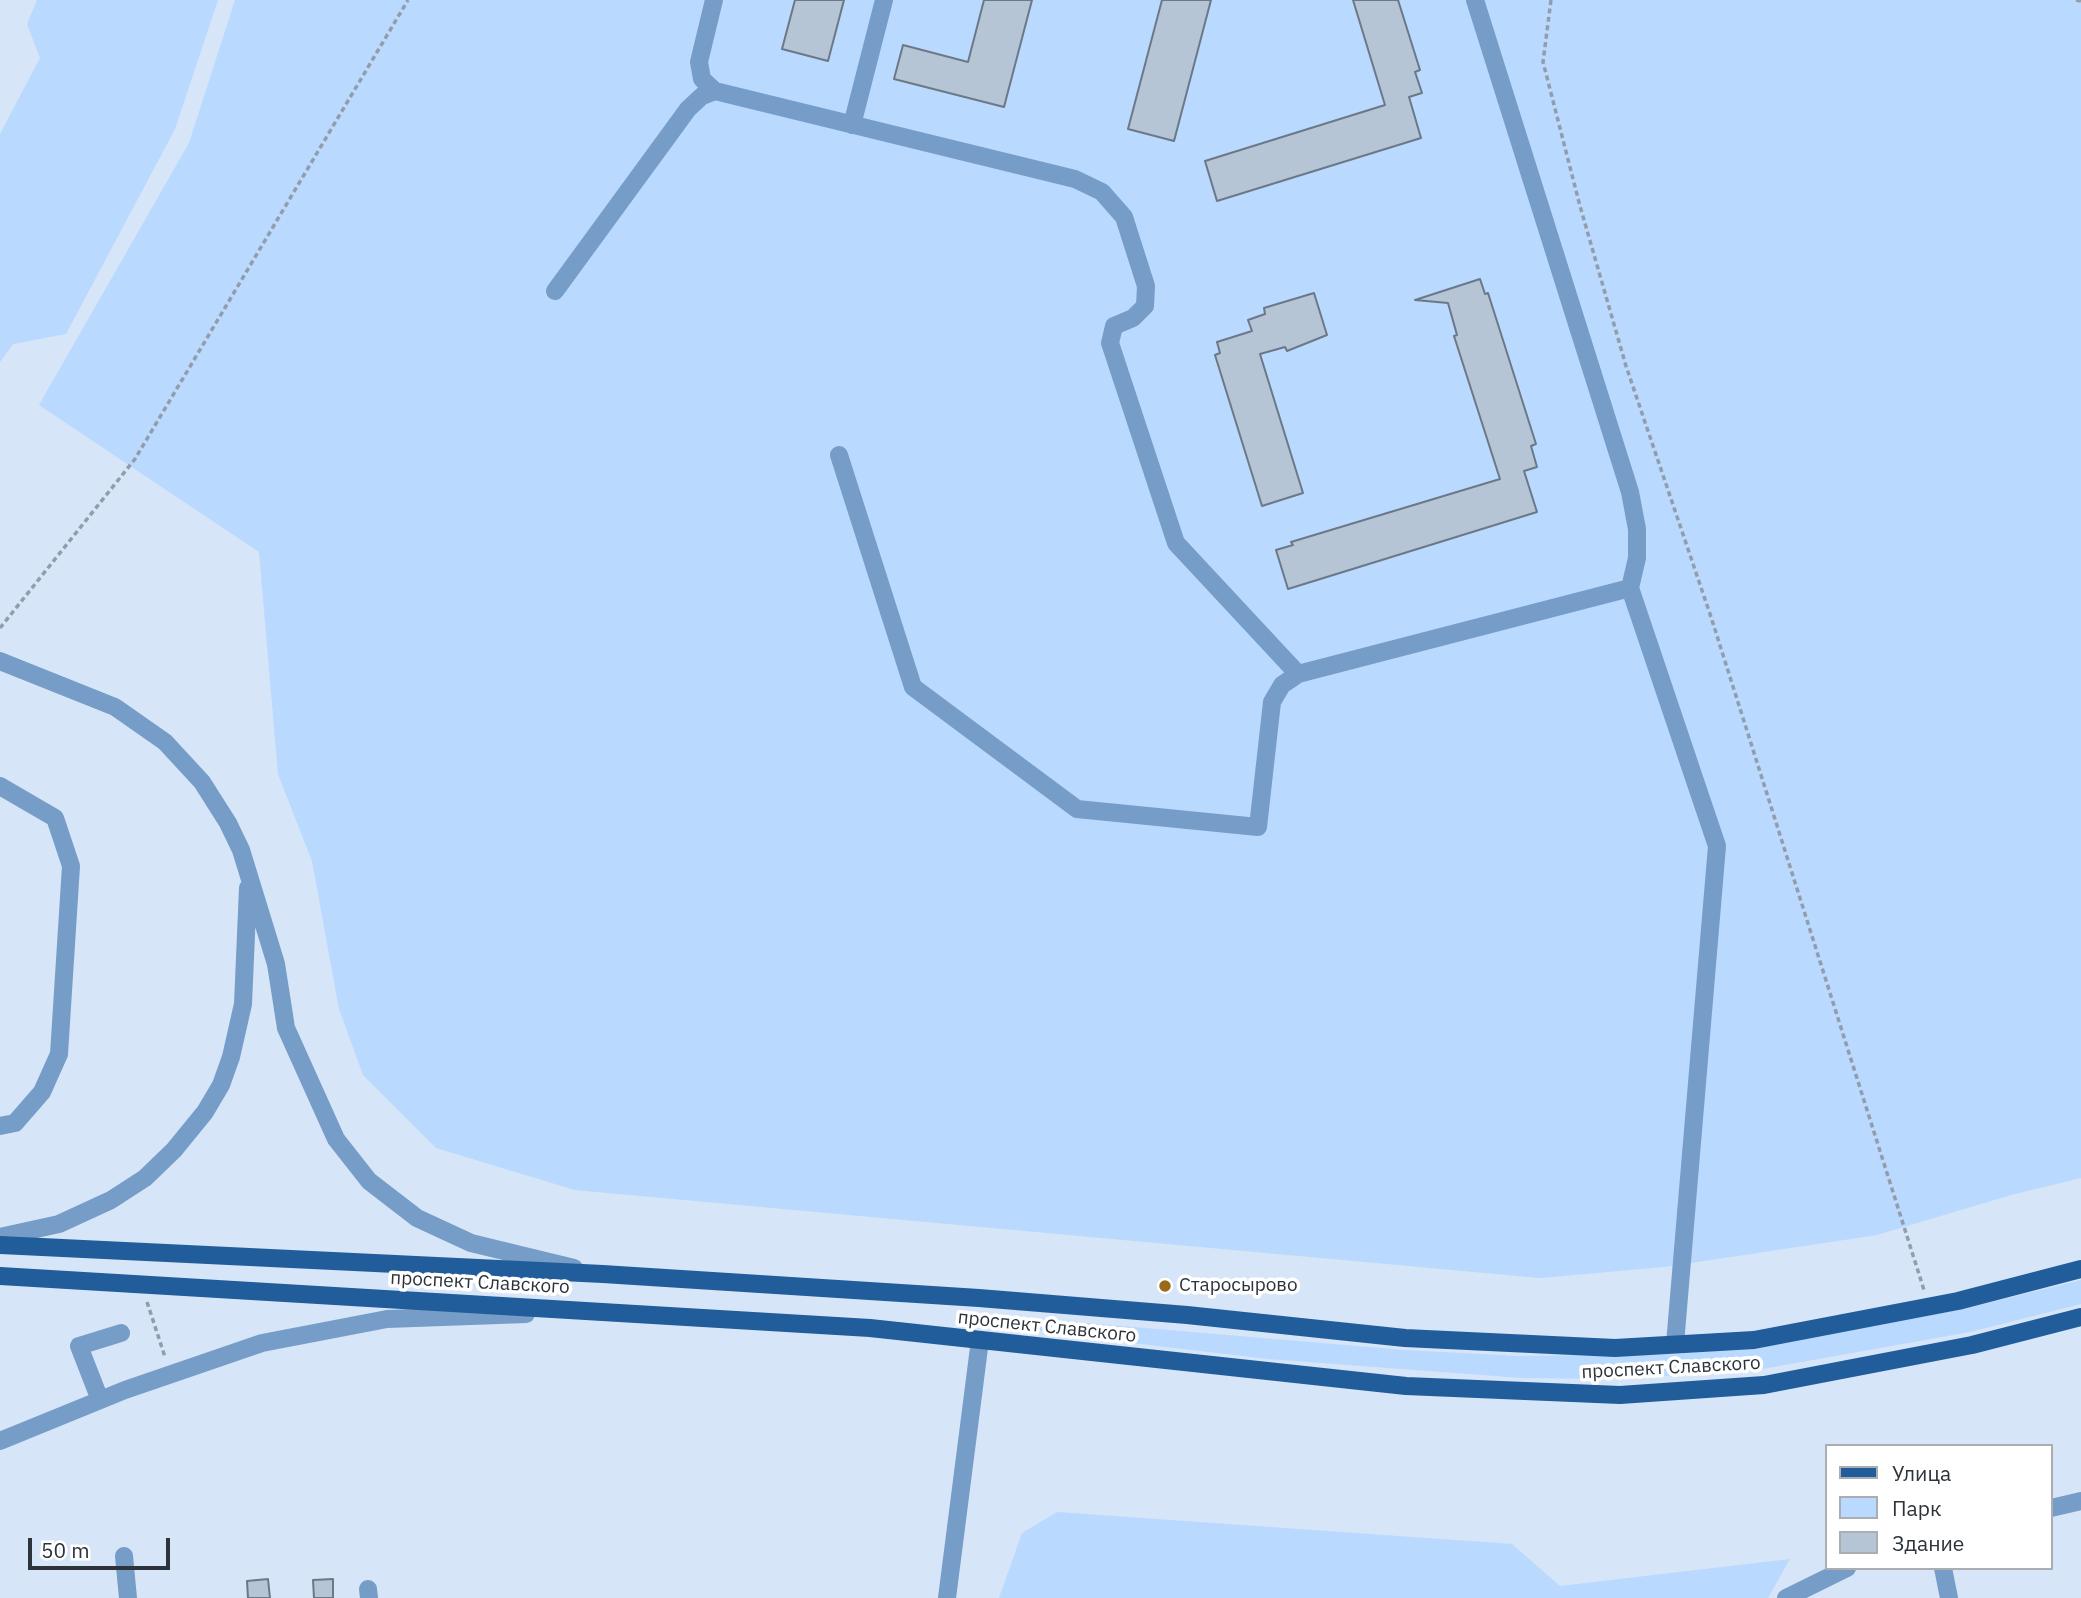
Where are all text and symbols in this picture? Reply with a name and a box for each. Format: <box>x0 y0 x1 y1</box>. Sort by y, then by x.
street label: проспект Славского <box>390 1267 570 1299</box>
place label: Старосырово <box>1179 1275 1298 1297</box>
marker: Старосырово <box>1157 1278 1173 1294</box>
street label: проспект Славского <box>957 1306 1137 1348</box>
street label: проспект Славского <box>1581 1352 1761 1384</box>
legend <box>1826 1444 2053 1570</box>
text: Улица <box>1892 1459 1951 1487</box>
text: Парк <box>1892 1494 1942 1522</box>
scale bar <box>32 1524 173 1568</box>
text: Здание <box>1892 1529 1964 1557</box>
text: 50 m <box>41 1536 90 1564</box>

